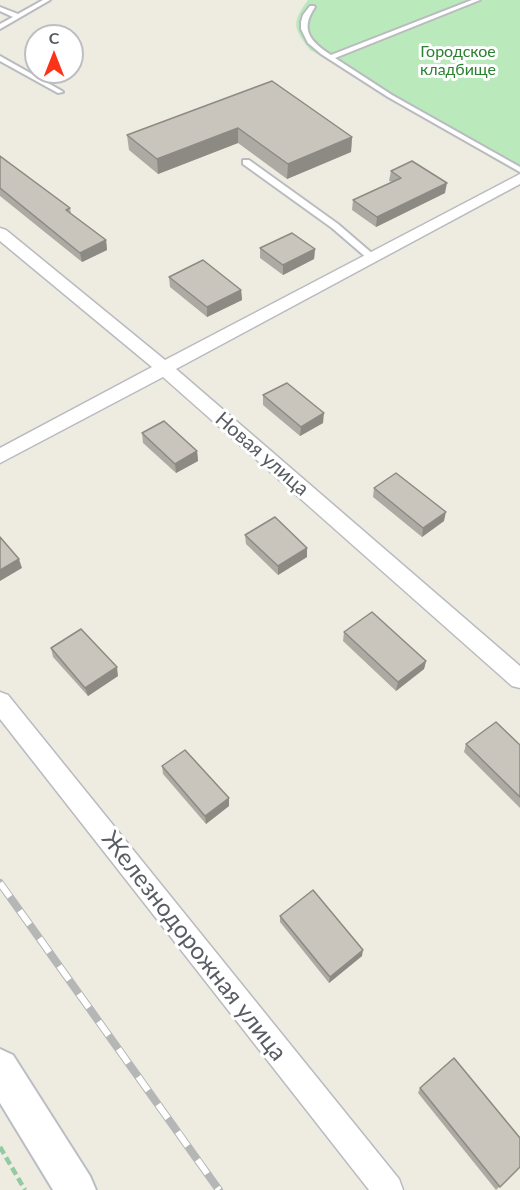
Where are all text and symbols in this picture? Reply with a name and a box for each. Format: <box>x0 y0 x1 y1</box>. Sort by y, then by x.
north arrow <box>24 24 84 84</box>
text: С <box>49 28 59 47</box>
park label: Городское кладбище <box>420 42 496 80</box>
street label: Новая улица <box>210 407 314 501</box>
street label: Железнодорожная улица <box>95 825 293 1067</box>

